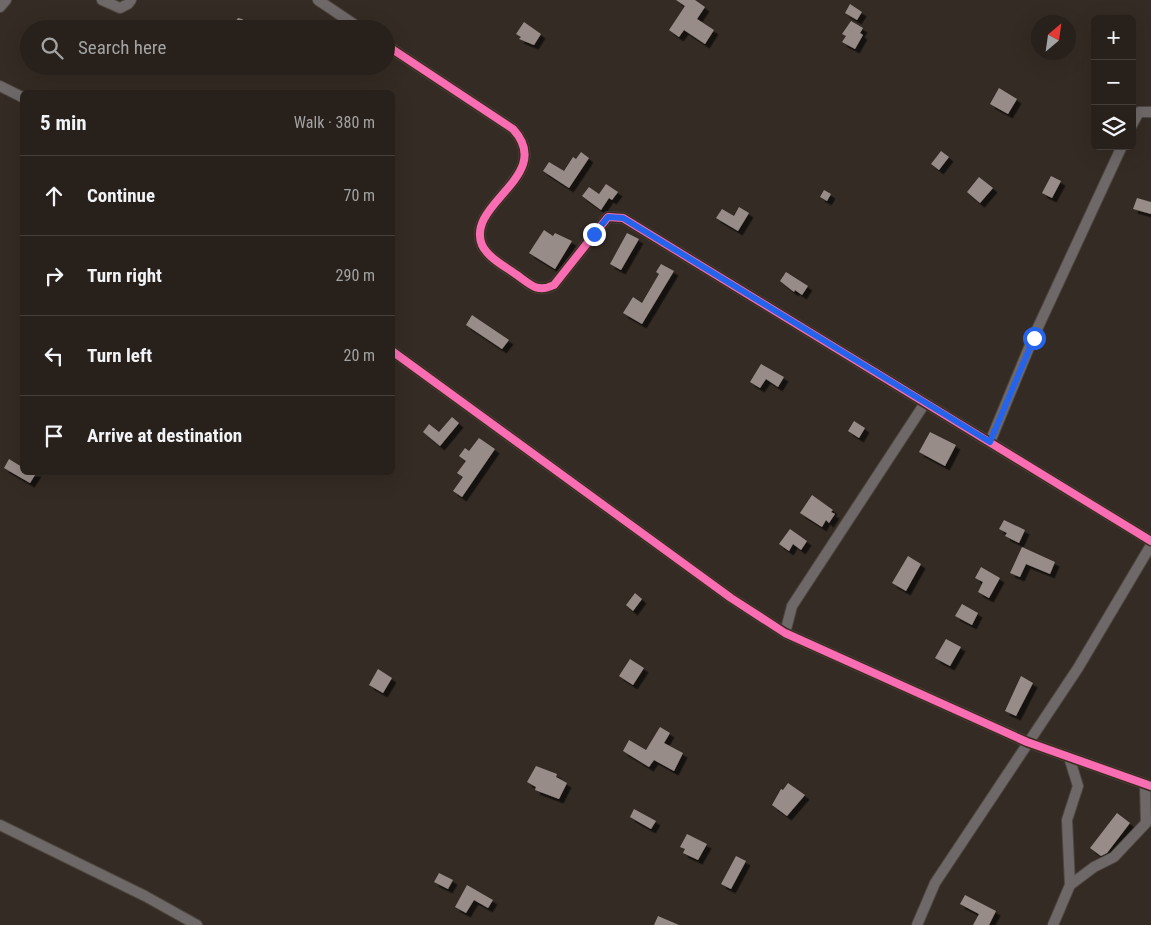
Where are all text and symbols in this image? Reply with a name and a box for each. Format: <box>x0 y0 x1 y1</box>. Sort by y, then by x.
north arrow <box>1031 15 1076 60</box>
map controls <box>1091 15 1136 150</box>
button: + <box>1091 15 1136 60</box>
search box <box>20 20 395 75</box>
icon: search <box>38 34 66 62</box>
text: Search here <box>78 36 166 59</box>
button: − <box>1091 60 1136 105</box>
button: layers <box>1091 105 1136 150</box>
text: 5 min <box>40 111 87 135</box>
text: Walk · 380 m <box>294 113 375 132</box>
icon: ahead <box>40 182 68 210</box>
text: Continue <box>87 184 155 207</box>
text: 70 m <box>343 186 375 205</box>
route end <box>583 223 606 246</box>
icon: right <box>40 262 68 290</box>
text: Turn right <box>87 264 162 287</box>
text: 290 m <box>336 266 375 285</box>
route start <box>1023 327 1046 350</box>
icon: left <box>40 342 68 370</box>
text: Turn left <box>87 344 152 367</box>
text: 20 m <box>343 346 375 365</box>
icon: arrive <box>40 422 68 450</box>
text: Arrive at destination <box>87 424 242 447</box>

